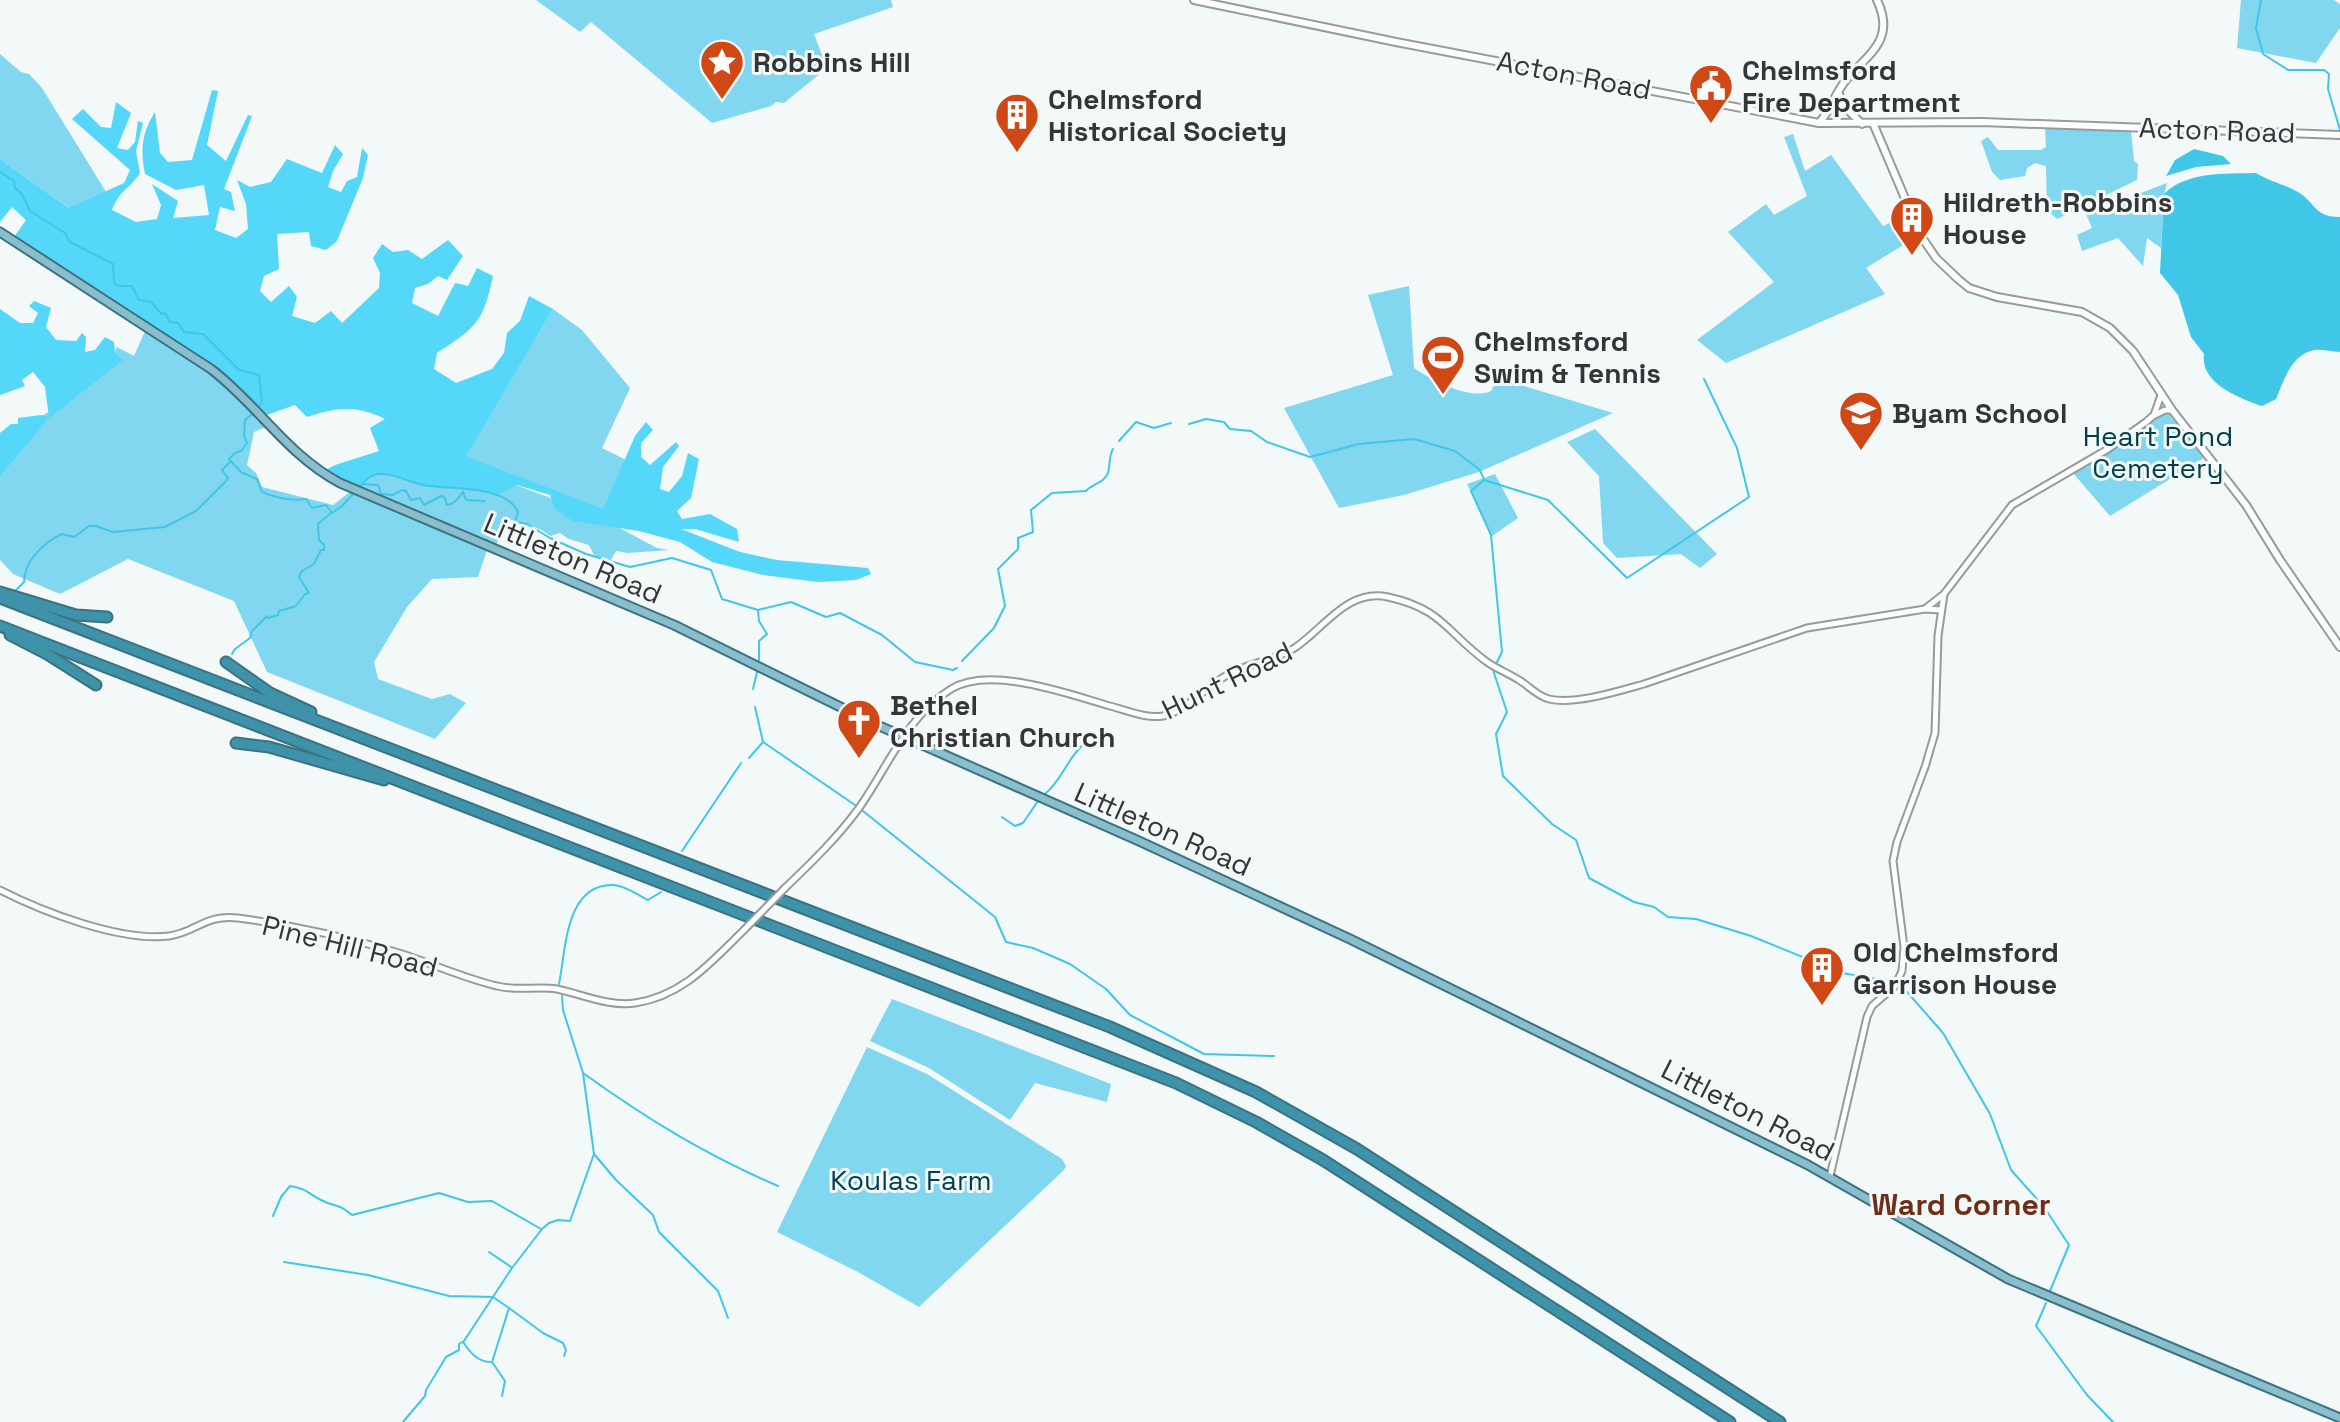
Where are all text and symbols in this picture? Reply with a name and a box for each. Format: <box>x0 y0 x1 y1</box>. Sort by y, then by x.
place icon: Robbins Hill <box>698 38 746 101</box>
street label: Acton Road <box>1494 42 1654 108</box>
place label: Robbins Hill <box>753 44 911 80</box>
place label: Chelmsford Fire Department <box>1742 52 1961 120</box>
public building icon: Chelmsford Fire Department <box>1687 62 1735 125</box>
place label: Chelmsford Historical Society <box>1048 81 1287 149</box>
building icon: Chelmsford Historical Society <box>993 91 1041 154</box>
street label: Acton Road <box>2138 109 2296 151</box>
place label: Hildreth-Robbins House <box>1943 184 2172 252</box>
building icon: Hildreth-Robbins House <box>1888 194 1936 257</box>
place label: Chelmsford Swim & Tennis <box>1474 323 1661 391</box>
sports icon: Chelmsford Swim & Tennis <box>1419 333 1467 396</box>
school or university icon: Byam School <box>1837 389 1885 452</box>
place label: Byam School <box>1892 395 2067 431</box>
park label: Heart Pond Cemetery <box>2083 418 2233 486</box>
street label: Littleton Road <box>479 504 667 612</box>
street label: Hunt Road <box>1156 633 1298 727</box>
place label: Bethel Christian Church <box>890 687 1116 755</box>
church icon: Bethel Christian Church <box>835 697 883 760</box>
street label: Littleton Road <box>1069 774 1257 884</box>
street label: Pine Hill Road <box>259 907 441 985</box>
place label: Old Chelmsford Garrison House <box>1853 934 2059 1002</box>
building icon: Old Chelmsford Garrison House <box>1798 944 1846 1007</box>
street label: Littleton Road <box>1655 1051 1841 1169</box>
park label: Koulas Farm <box>830 1162 992 1198</box>
district label: Ward Corner <box>1871 1185 2051 1224</box>

